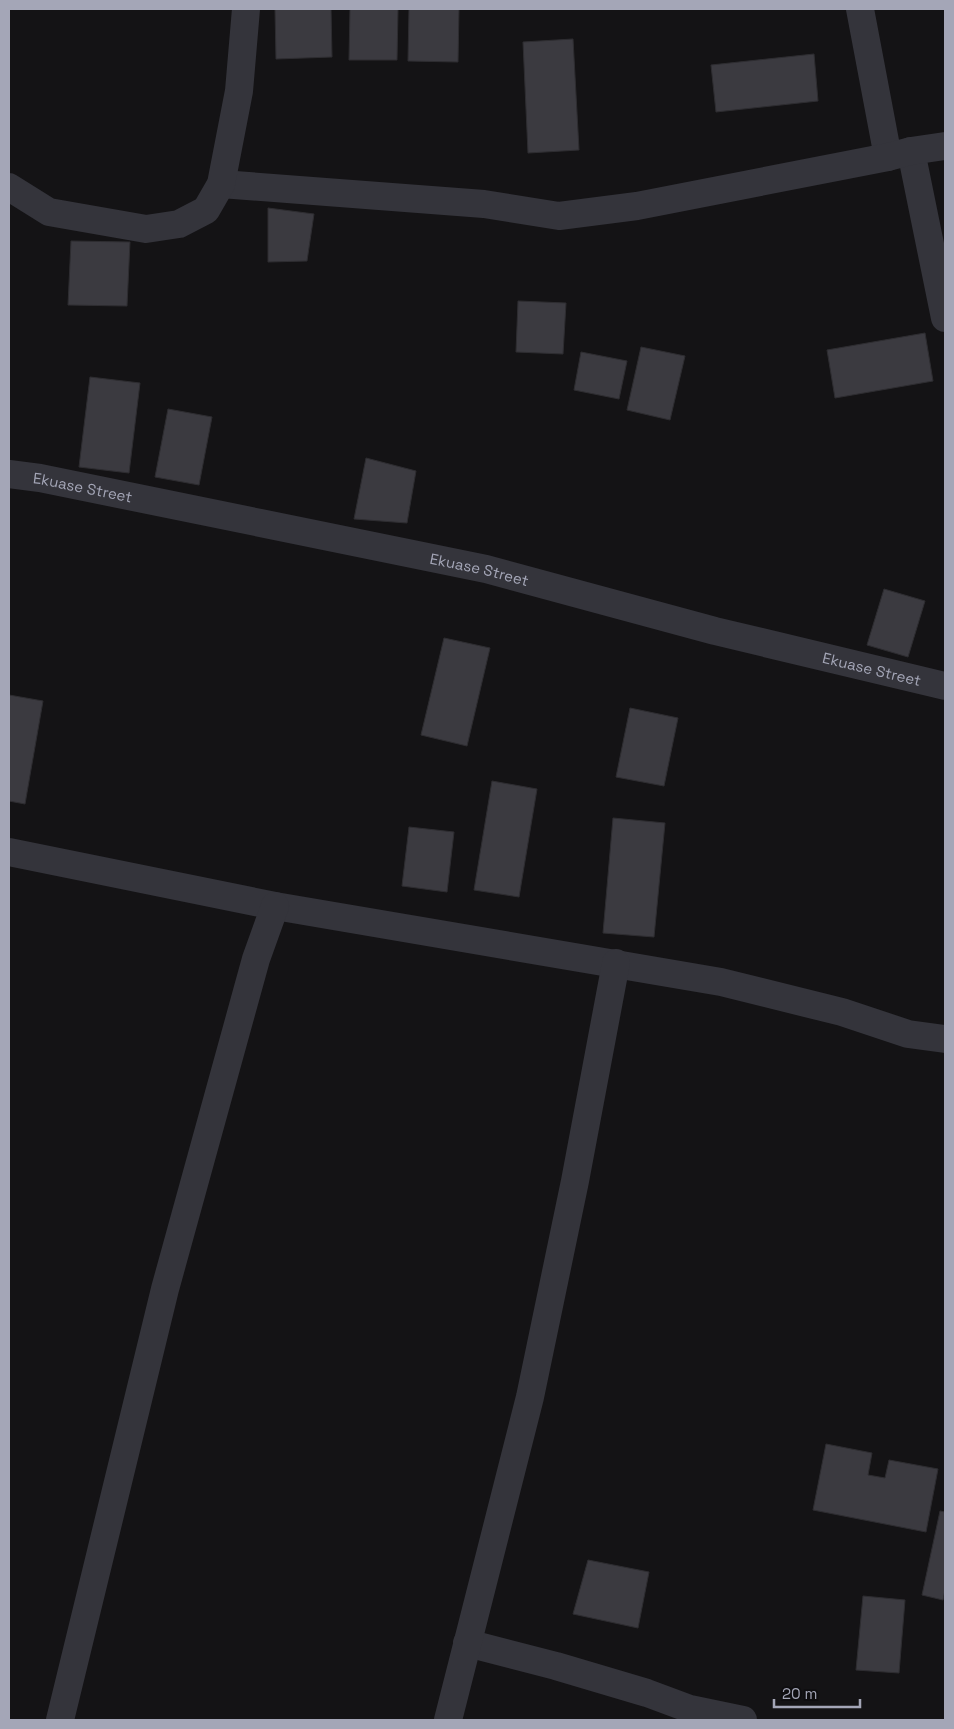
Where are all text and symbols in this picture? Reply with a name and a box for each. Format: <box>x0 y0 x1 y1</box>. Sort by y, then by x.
street label: Ekuase Street <box>32 468 134 506</box>
street label: Ekuase Street <box>428 548 531 590</box>
street label: Ekuase Street <box>821 648 923 690</box>
scale bar <box>774 1676 860 1708</box>
text: 20 m <box>782 1684 817 1703</box>

